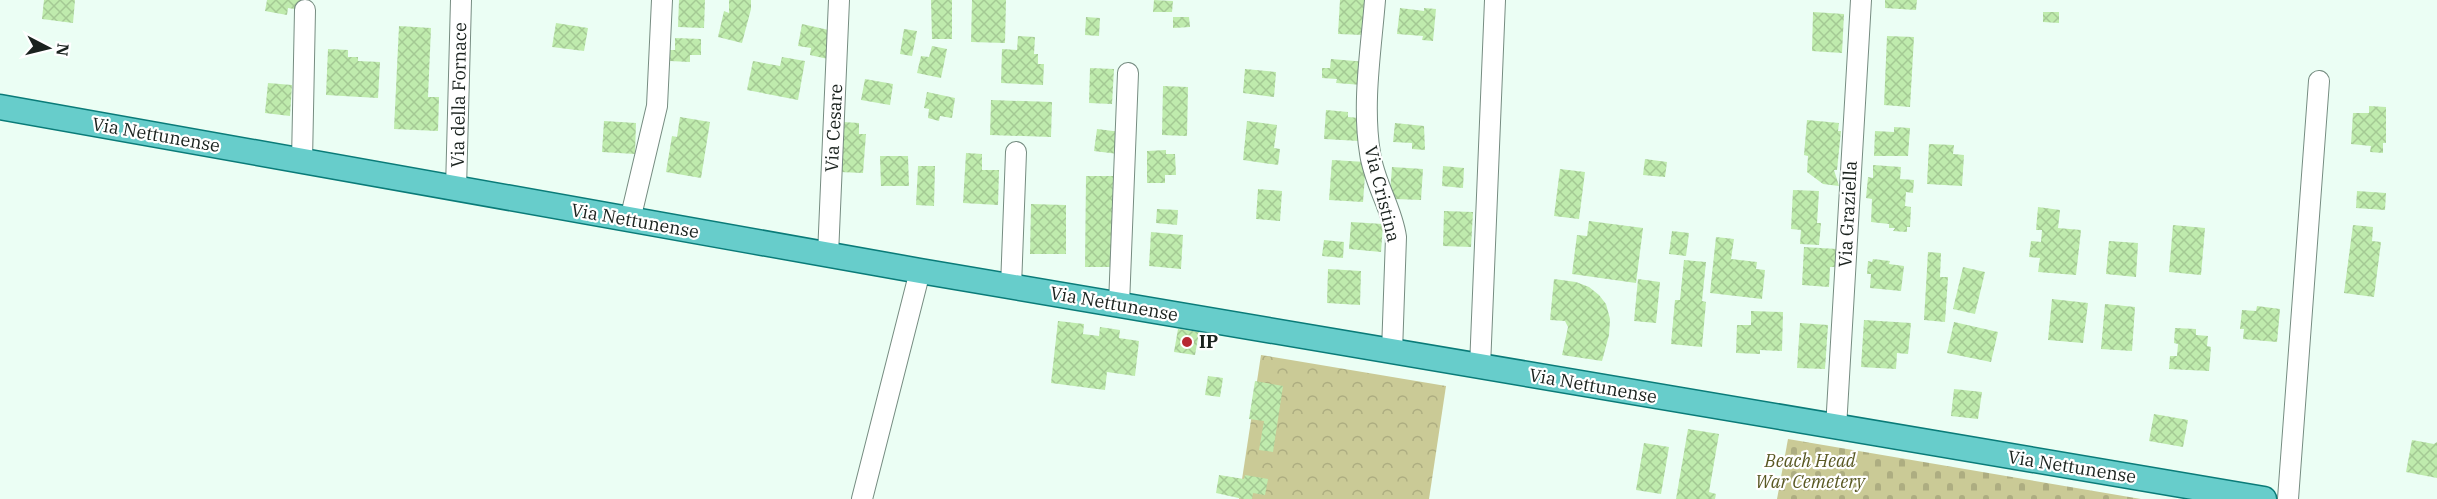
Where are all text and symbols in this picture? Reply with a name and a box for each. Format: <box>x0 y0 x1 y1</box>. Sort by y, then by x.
north arrow <box>18 18 78 78</box>
street label: Via della Fornace <box>446 22 471 168</box>
text: N <box>52 42 74 57</box>
street label: Via Cesare <box>820 83 847 173</box>
street label: Via Nettunense <box>90 112 222 157</box>
street label: Via Cristina <box>1359 143 1406 245</box>
street label: Via Graziella <box>1833 160 1862 268</box>
street label: Via Nettunense <box>569 198 701 243</box>
street label: Via Nettunense <box>1048 281 1180 326</box>
place label: IP <box>1199 330 1218 353</box>
marker: IP <box>1180 335 1194 349</box>
street label: Via Nettunense <box>1527 363 1659 408</box>
street label: Via Nettunense <box>2006 445 2138 488</box>
park label: Beach Head War Cemetery <box>1755 449 1866 493</box>

